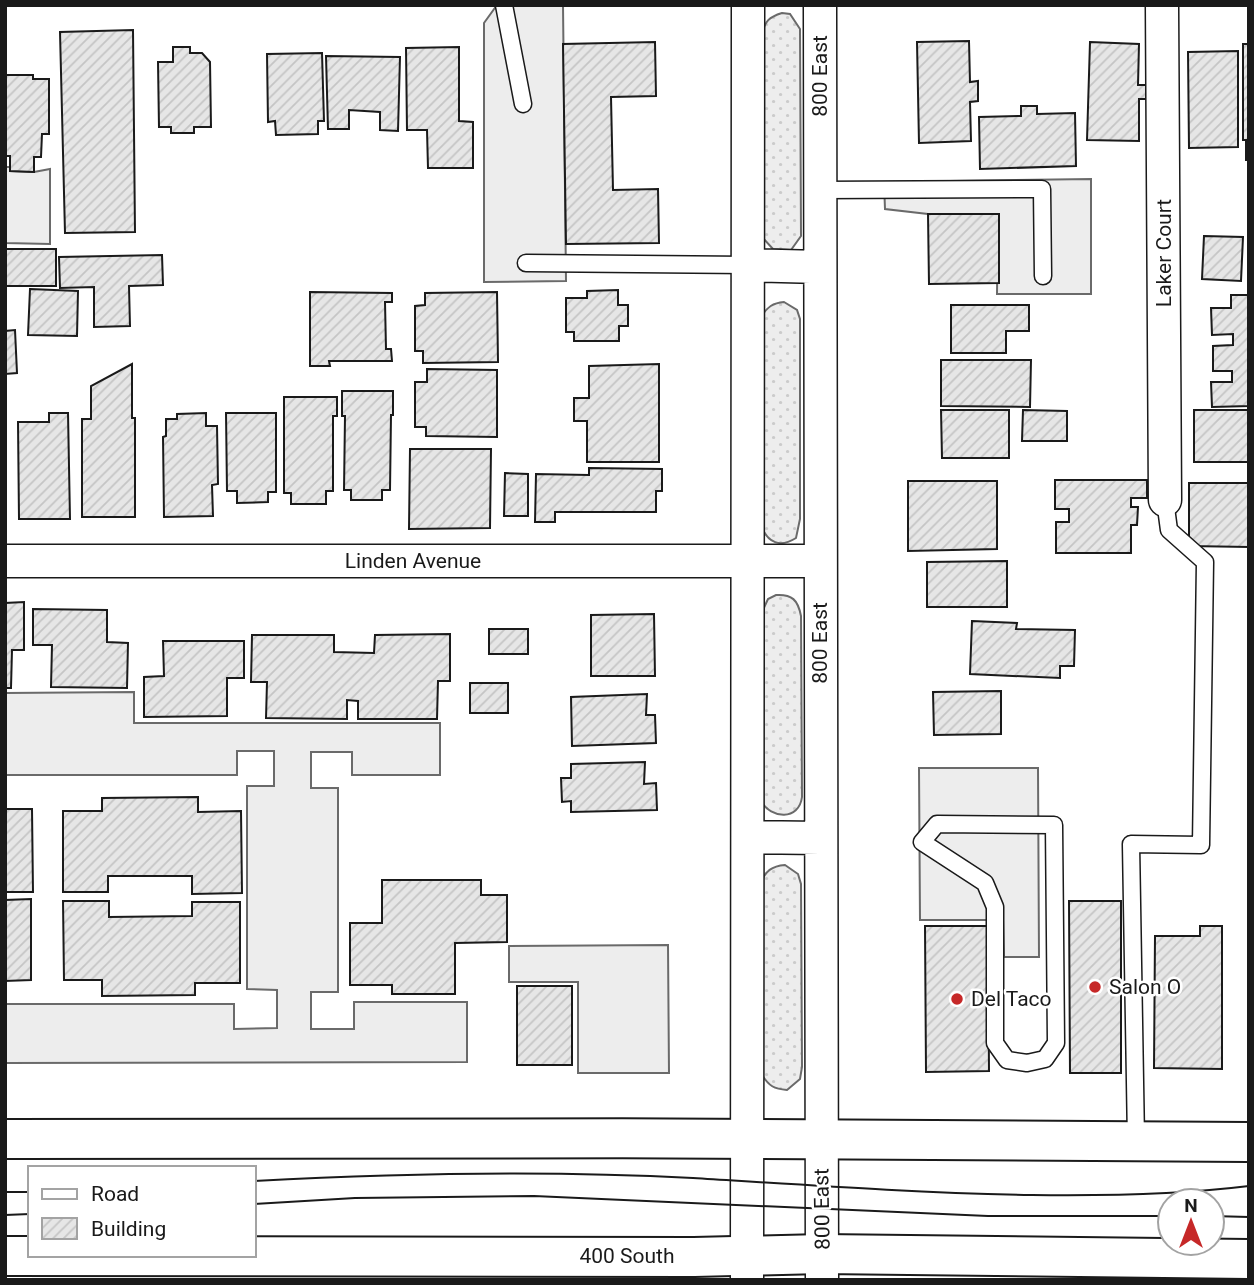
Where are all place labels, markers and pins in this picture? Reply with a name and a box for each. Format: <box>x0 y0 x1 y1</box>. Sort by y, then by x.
place label: Salon O <box>1109 975 1181 999</box>
marker: Salon O <box>1087 979 1103 995</box>
place label: Del Taco <box>971 987 1052 1011</box>
marker: Del Taco <box>949 991 965 1007</box>

